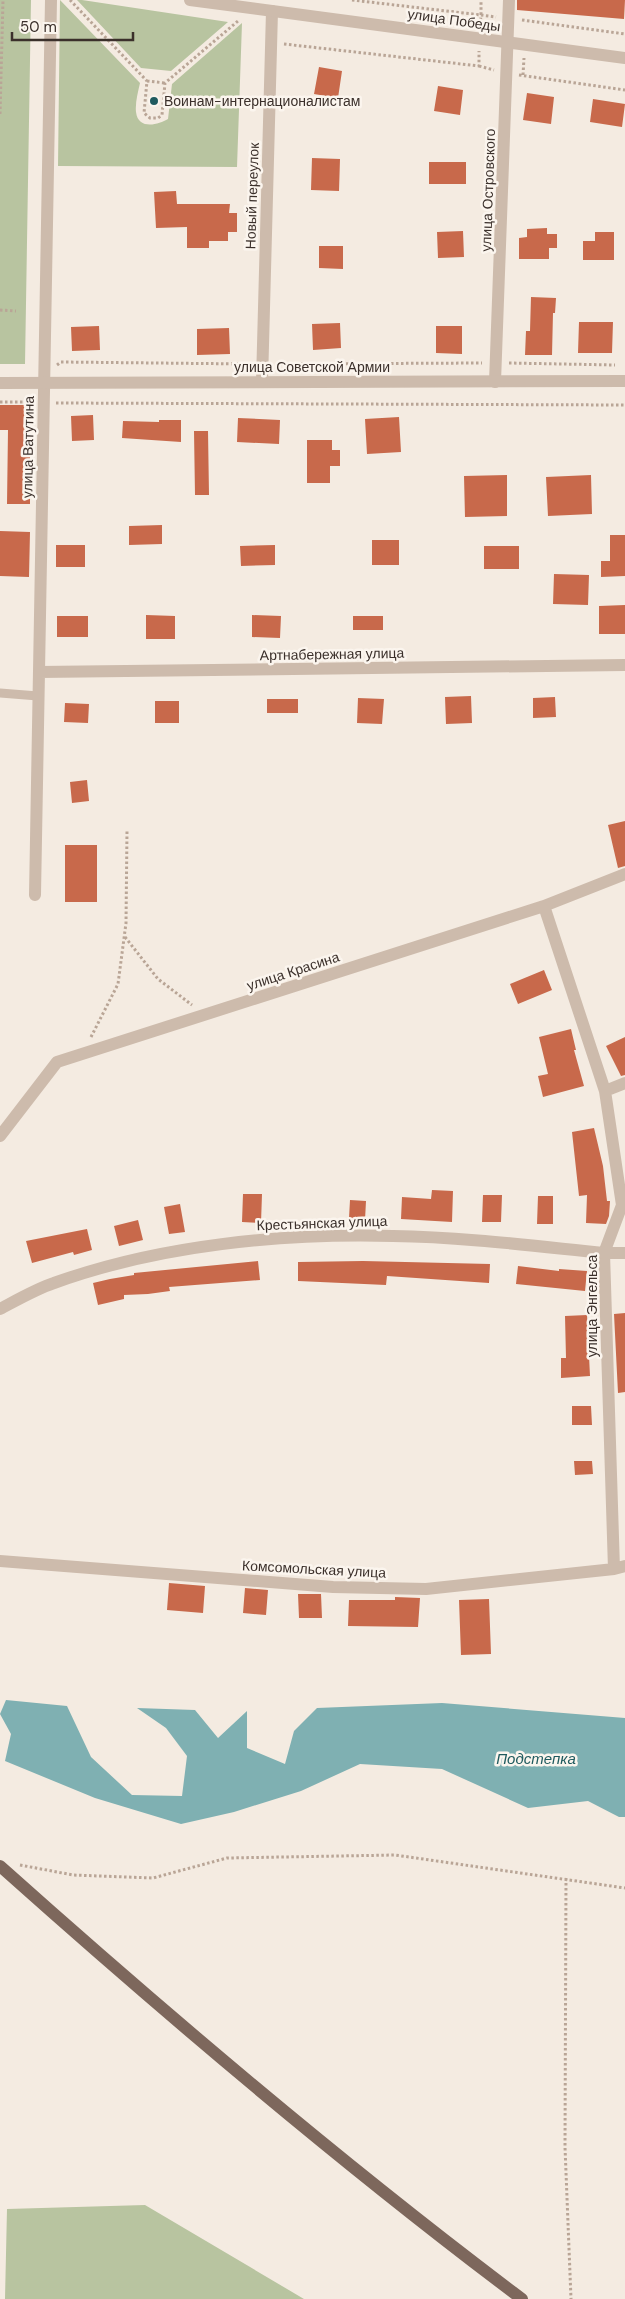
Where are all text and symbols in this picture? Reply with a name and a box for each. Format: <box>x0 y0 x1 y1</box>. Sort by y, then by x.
street label: улица Победы <box>406 5 502 35</box>
scale bar <box>12 10 134 42</box>
text: 50 m <box>20 17 57 37</box>
place label: Воинам-интернационалистам <box>164 92 360 110</box>
marker: Воинам-интернационалистам <box>148 95 160 107</box>
street label: улица Островского <box>477 128 499 252</box>
street label: Новый переулок <box>241 142 263 250</box>
street label: улица Советской Армии <box>234 358 390 376</box>
street label: улица Ватутина <box>18 395 38 498</box>
street label: Артнабережная улица <box>260 644 405 664</box>
street label: улица Красина <box>244 947 342 994</box>
street label: Крестьянская улица <box>256 1212 388 1234</box>
street label: улица Энгельса <box>583 1255 601 1357</box>
street label: Комсомольская улица <box>242 1556 387 1582</box>
water label: Подстепка <box>496 1749 576 1769</box>

